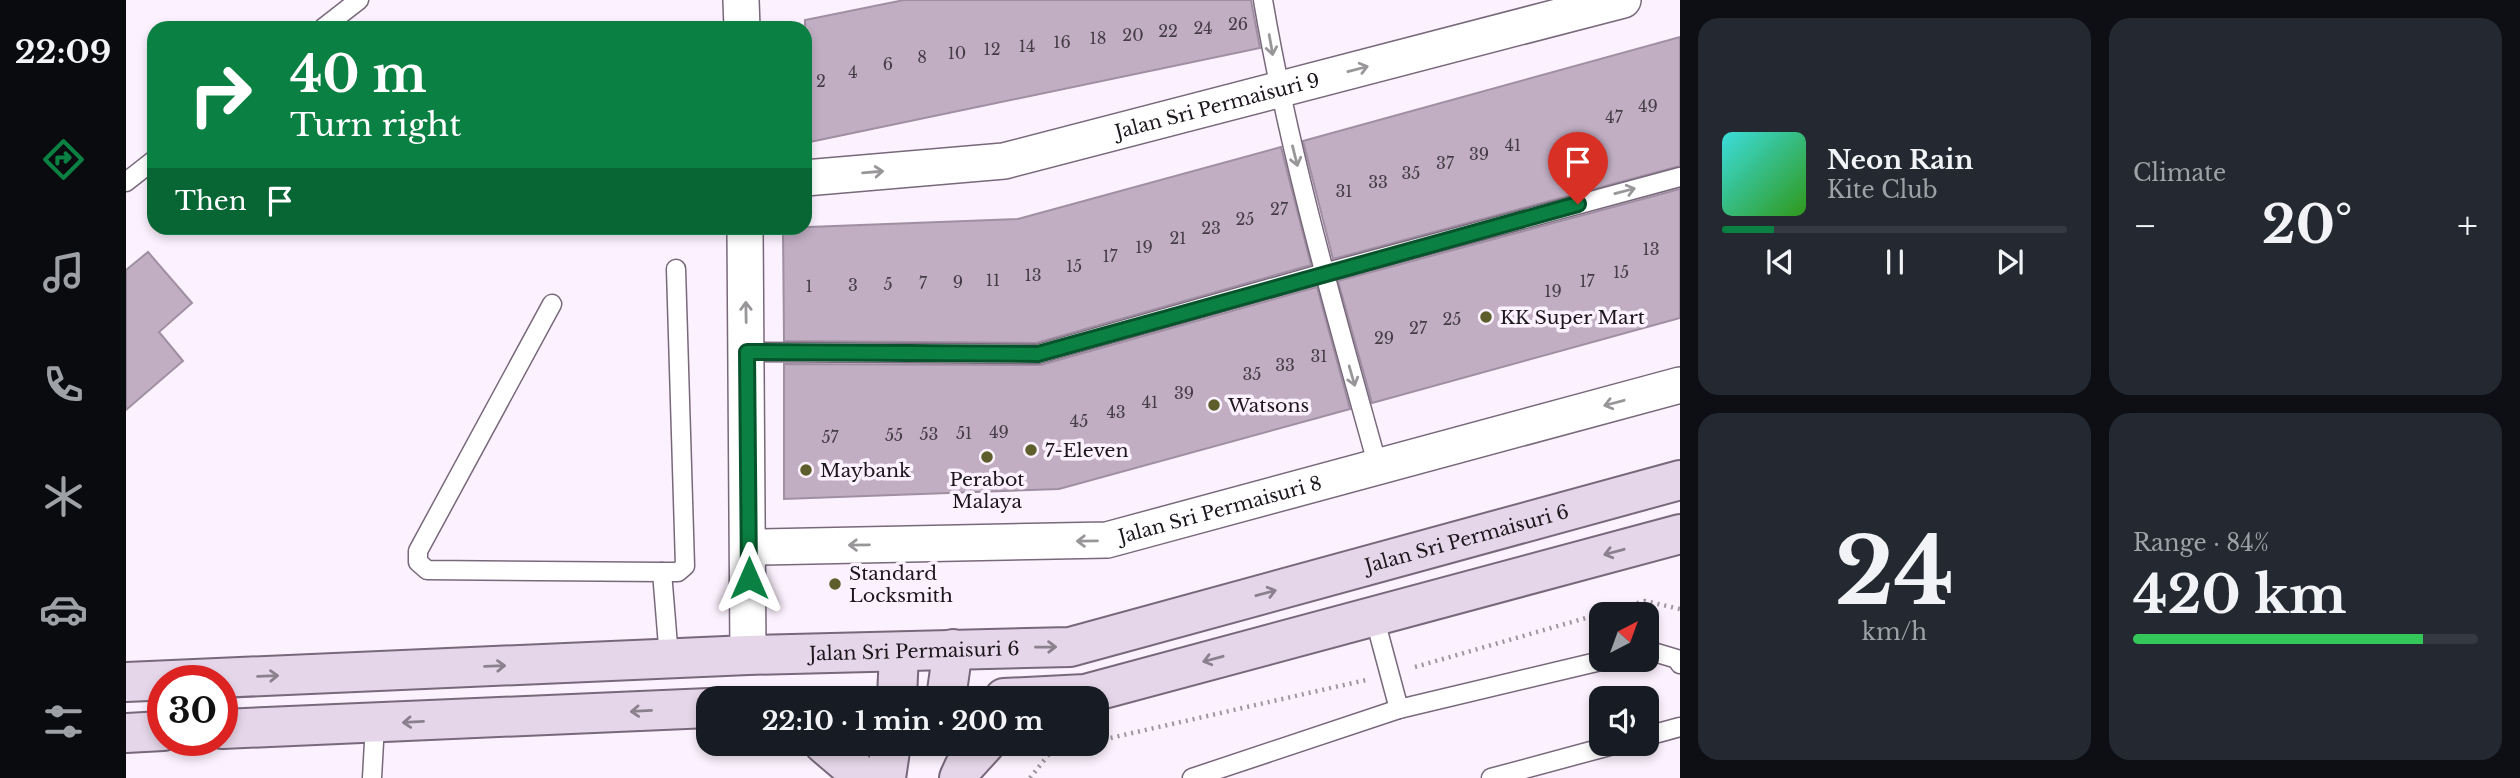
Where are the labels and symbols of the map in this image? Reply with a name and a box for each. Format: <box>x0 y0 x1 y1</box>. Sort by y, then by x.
house number: 26 <box>1228 14 1248 34</box>
house number: 24 <box>1193 18 1213 38</box>
house number: 22 <box>1158 21 1178 41</box>
house number: 20 <box>1122 25 1144 45</box>
house number: 18 <box>1090 28 1106 48</box>
house number: 16 <box>1053 32 1071 52</box>
one-way arrow <box>1265 33 1278 56</box>
house number: 14 <box>1019 36 1035 56</box>
house number: 12 <box>984 39 1001 59</box>
house number: 10 <box>948 43 966 63</box>
house number: 8 <box>917 47 927 67</box>
house number: 6 <box>883 54 893 74</box>
house number: 4 <box>848 62 858 82</box>
one-way arrow <box>1346 62 1369 75</box>
street label: Jalan Sri Permaisuri 9 <box>1110 68 1322 144</box>
house number: 2 <box>816 71 826 91</box>
house number: 49 <box>1638 96 1658 116</box>
house number: 47 <box>1605 107 1624 127</box>
pin <box>1548 132 1608 204</box>
house number: 41 <box>1505 135 1521 155</box>
one-way arrow <box>1289 144 1302 167</box>
house number: 39 <box>1469 144 1489 164</box>
house number: 37 <box>1436 153 1455 173</box>
house number: 35 <box>1402 163 1420 183</box>
one-way arrow <box>861 165 884 178</box>
house number: 33 <box>1368 172 1388 192</box>
house number: 31 <box>1336 181 1353 201</box>
one-way arrow <box>1614 184 1636 197</box>
house number: 27 <box>1270 199 1289 219</box>
house number: 25 <box>1236 209 1254 229</box>
house number: 23 <box>1201 218 1221 238</box>
house number: 21 <box>1170 228 1187 248</box>
house number: 19 <box>1135 237 1153 257</box>
house number: 13 <box>1643 239 1660 259</box>
house number: 17 <box>1102 246 1119 266</box>
house number: 15 <box>1066 256 1082 276</box>
house number: 15 <box>1613 262 1629 282</box>
house number: 13 <box>1025 265 1042 285</box>
house number: 11 <box>986 270 1000 290</box>
house number: 17 <box>1579 271 1596 291</box>
house number: 9 <box>953 272 963 292</box>
house number: 7 <box>919 273 928 293</box>
house number: 5 <box>883 274 893 294</box>
house number: 3 <box>848 275 858 295</box>
house number: 1 <box>805 276 813 296</box>
house number: 19 <box>1544 281 1562 301</box>
one-way arrow <box>739 301 753 324</box>
place label: KK Super Mart <box>1500 306 1646 329</box>
house number: 25 <box>1443 309 1461 329</box>
marker: KK Super Mart <box>1478 309 1494 325</box>
house number: 27 <box>1409 318 1428 338</box>
house number: 29 <box>1374 328 1394 348</box>
house number: 31 <box>1311 346 1328 366</box>
house number: 33 <box>1275 355 1295 375</box>
house number: 35 <box>1243 364 1261 384</box>
one-way arrow <box>1347 365 1360 387</box>
house number: 39 <box>1174 383 1194 403</box>
house number: 41 <box>1142 392 1158 412</box>
place label: Watsons <box>1227 394 1309 417</box>
marker: Watsons <box>1206 397 1222 413</box>
one-way arrow <box>1603 397 1625 410</box>
house number: 43 <box>1106 402 1126 422</box>
house number: 45 <box>1070 411 1088 431</box>
house number: 49 <box>989 422 1009 442</box>
house number: 51 <box>956 423 972 443</box>
house number: 53 <box>920 424 938 444</box>
house number: 55 <box>885 425 903 445</box>
house number: 57 <box>821 427 840 447</box>
place label: 7-Eleven <box>1045 439 1129 462</box>
marker: 7-Eleven <box>1023 442 1039 458</box>
marker: Perabot Malaya <box>979 449 995 465</box>
place label: Maybank <box>820 459 911 482</box>
marker: Maybank <box>798 462 814 478</box>
place label: Perabot Malaya <box>950 468 1025 513</box>
street label: Jalan Sri Permaisuri 8 <box>1113 471 1324 549</box>
street label: Jalan Sri Permaisuri 6 <box>1359 500 1571 579</box>
one-way arrow <box>1075 534 1098 547</box>
one-way arrow <box>848 539 871 552</box>
position arrow <box>712 541 786 615</box>
one-way arrow <box>1603 546 1626 559</box>
place label: Standard Locksmith <box>849 562 953 607</box>
marker: Standard Locksmith <box>827 576 843 592</box>
one-way arrow <box>1254 586 1277 599</box>
north arrow <box>1589 602 1659 672</box>
street label: Jalan Sri Permaisuri 6 <box>806 637 1020 666</box>
one-way arrow <box>1034 641 1057 654</box>
one-way arrow <box>1202 653 1225 666</box>
one-way arrow <box>483 659 506 672</box>
speed limit sign: 30 <box>147 665 238 756</box>
one-way arrow <box>256 669 279 682</box>
one-way arrow <box>629 705 652 718</box>
one-way arrow <box>402 715 425 728</box>

